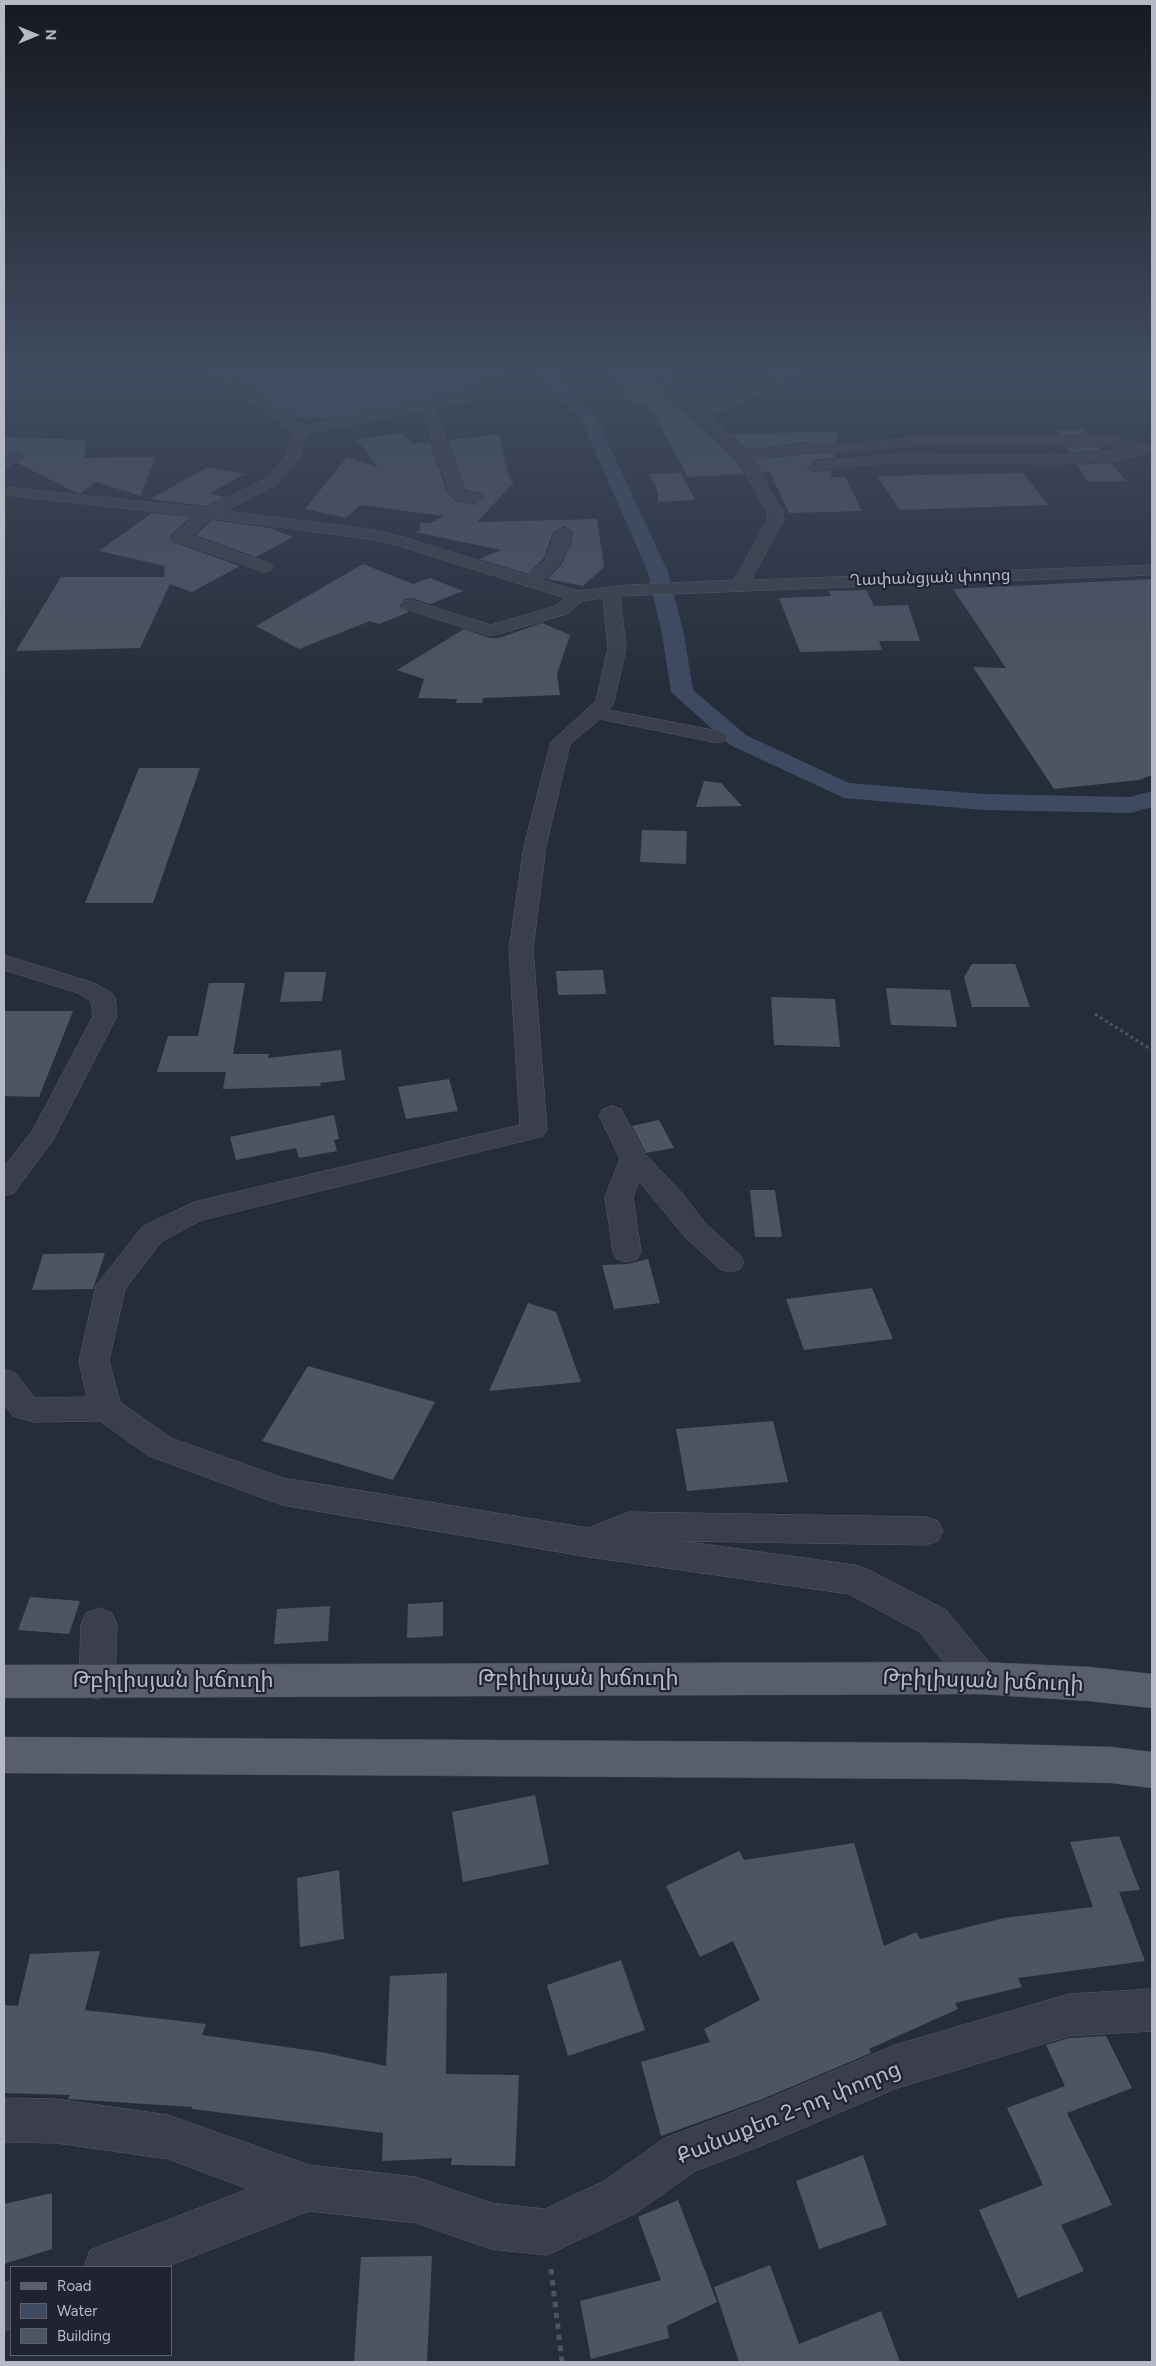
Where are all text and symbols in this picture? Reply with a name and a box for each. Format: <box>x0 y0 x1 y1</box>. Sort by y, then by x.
north arrow <box>10 10 60 60</box>
text: N <box>42 30 59 40</box>
street label: Ղափանցյան փողոց <box>849 566 1011 590</box>
street label: Թբիլիսյան խճուղի <box>882 1664 1084 1698</box>
street label: Թբիլիսյան խճուղի <box>477 1666 679 1692</box>
street label: Թբիլիսյան խճուղի <box>72 1668 274 1694</box>
street label: Քանաքեռ 2-րդ փողոց <box>673 2056 905 2170</box>
legend <box>10 2266 172 2356</box>
text: Road <box>57 2277 92 2295</box>
text: Water <box>57 2302 97 2320</box>
text: Building <box>57 2327 111 2345</box>

